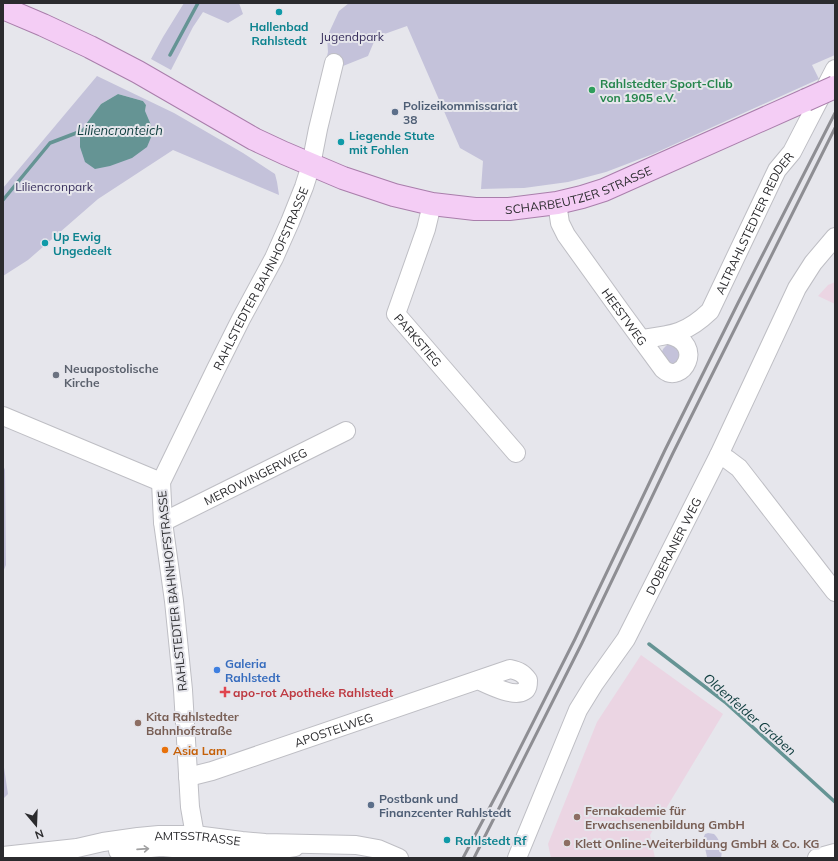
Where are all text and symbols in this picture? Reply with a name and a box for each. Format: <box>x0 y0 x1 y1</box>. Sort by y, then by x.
marker: Hallenbad Rahlstedt <box>274 7 284 17</box>
place label: Hallenbad Rahlstedt <box>249 19 309 48</box>
park label: Jugendpark <box>320 29 385 44</box>
place label: Rahlstedter Sport-Club von 1905 e.V. <box>599 76 733 105</box>
marker: Rahlstedter Sport-Club von 1905 e.V. <box>587 85 597 95</box>
place label: Polizeikommissariat 38 <box>403 98 518 127</box>
marker: Polizeikommissariat 38 <box>390 107 400 117</box>
water label: Liliencronteich <box>77 122 163 138</box>
place label: Liegende Stute mit Fohlen <box>349 128 435 157</box>
marker: Liegende Stute mit Fohlen <box>336 137 346 147</box>
street label: ALTRAHLSTEDTER REDDER <box>712 149 797 297</box>
street label: SCHARBEUTZER STRASSE <box>505 162 654 217</box>
park label: Liliencronpark <box>15 179 94 194</box>
street label: RAHLSTEDTER BAHNHOFSTRASSE <box>209 185 311 372</box>
place label: Up Ewig Ungedeelt <box>53 229 112 258</box>
marker: Up Ewig Ungedeelt <box>40 238 50 248</box>
street label: HEESTWEG <box>599 285 650 348</box>
street label: PARKSTIEG <box>391 310 445 369</box>
place label: Neuapostolische Kirche <box>64 361 159 390</box>
marker: Neuapostolische Kirche <box>51 370 61 380</box>
street label: MEROWINGERWEG <box>201 444 309 508</box>
street label: RAHLSTEDTER BAHNHOFSTRASSE <box>154 490 190 692</box>
street label: DOBERANER WEG <box>642 495 704 597</box>
place label: Galeria Rahlstedt <box>225 656 281 685</box>
marker: Galeria Rahlstedt <box>212 665 222 675</box>
water label: Oldenfelder Graben <box>700 669 800 759</box>
place label: apo-rot Apotheke Rahlstedt <box>233 685 394 700</box>
marker: apo-rot Apotheke Rahlstedt <box>220 687 230 697</box>
place label: Kita Rahlstedter Bahnhofstraße <box>146 709 239 738</box>
street label: APOSTELWEG <box>292 709 375 750</box>
marker: Kita Rahlstedter Bahnhofstraße <box>133 718 143 728</box>
place label: Asia Lam <box>173 743 227 758</box>
marker: Asia Lam <box>160 745 170 755</box>
place label: Postbank und Finanzcenter Rahlstedt <box>379 791 512 820</box>
marker: Postbank und Finanzcenter Rahlstedt <box>366 800 376 810</box>
place label: Fernakademie für Erwachsenenbildung GmbH <box>585 803 745 832</box>
north arrow <box>16 805 56 845</box>
marker: Fernakademie für Erwachsenenbildung GmbH <box>572 812 582 822</box>
text: N <box>33 826 45 842</box>
street label: AMTSSTRASSE <box>153 827 242 848</box>
place label: Rahlstedt Rf <box>455 833 527 848</box>
marker: Rahlstedt Rf <box>442 835 452 845</box>
place label: Klett Online-Weiterbildung GmbH & Co. KG <box>575 836 820 851</box>
marker: Klett Online-Weiterbildung GmbH & Co. KG <box>562 838 572 848</box>
one-way arrow <box>136 845 149 852</box>

